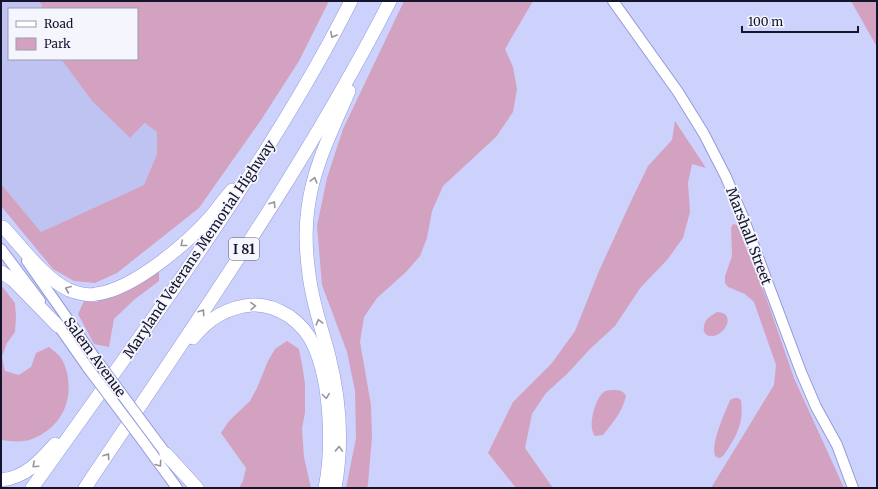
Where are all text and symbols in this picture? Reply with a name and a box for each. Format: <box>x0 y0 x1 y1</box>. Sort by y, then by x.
legend <box>8 8 138 60</box>
scale bar <box>742 8 858 34</box>
text: 100 m <box>748 14 783 29</box>
text: Road <box>44 16 73 31</box>
one-way arrow <box>330 31 337 38</box>
text: Park <box>44 36 71 51</box>
street label: Maryland Veterans Memorial Highway <box>119 136 279 361</box>
one-way arrow <box>309 176 318 183</box>
street label: Marshall Street <box>722 185 776 288</box>
one-way arrow <box>268 201 276 208</box>
road number: I 81 <box>229 238 259 260</box>
one-way arrow <box>180 239 187 246</box>
one-way arrow <box>65 286 73 294</box>
one-way arrow <box>250 301 256 310</box>
one-way arrow <box>197 310 204 317</box>
street label: Salem Avenue <box>60 314 130 400</box>
one-way arrow <box>315 318 324 325</box>
one-way arrow <box>321 393 330 399</box>
one-way arrow <box>335 446 344 452</box>
one-way arrow <box>102 453 109 460</box>
one-way arrow <box>32 460 40 468</box>
one-way arrow <box>155 460 162 467</box>

